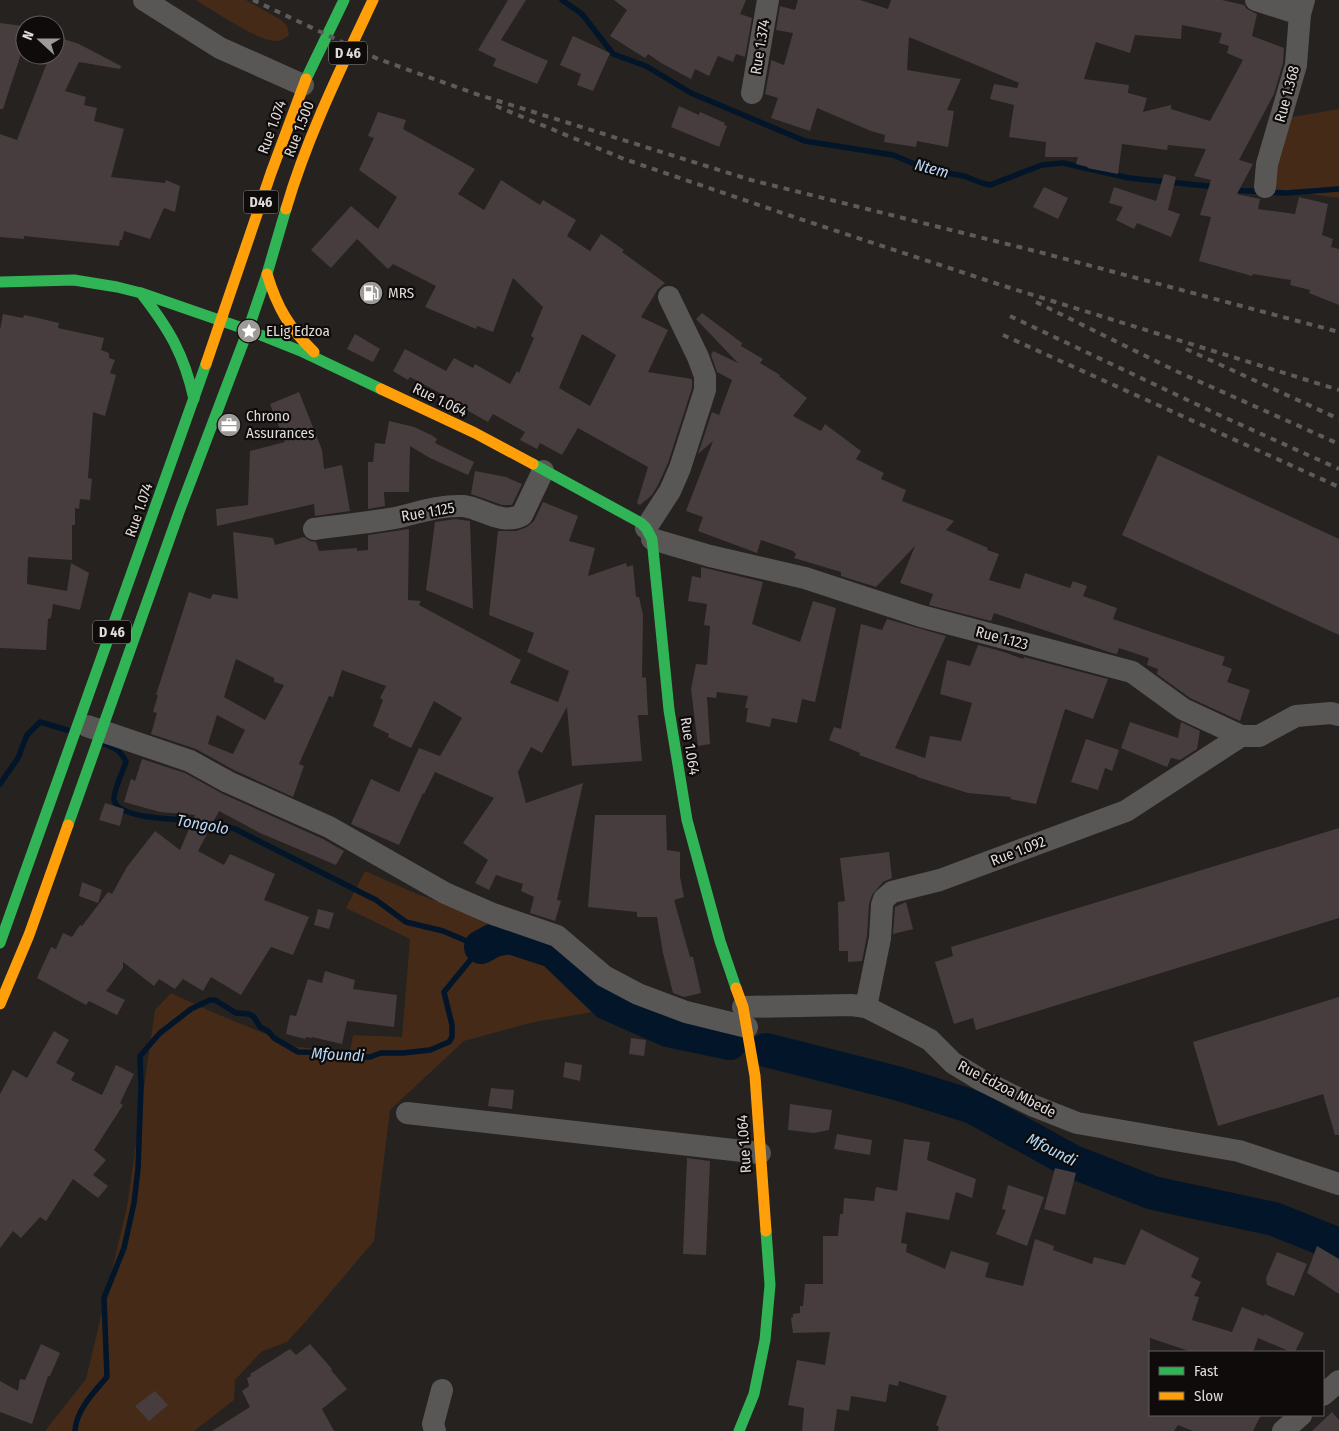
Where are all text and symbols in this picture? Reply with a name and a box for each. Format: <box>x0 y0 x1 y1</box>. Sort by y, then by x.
north arrow <box>15 15 65 65</box>
street label: Rue 1.374 <box>747 18 773 76</box>
text: N <box>19 29 38 42</box>
road number: D 46 <box>329 42 367 64</box>
street label: Rue 1.368 <box>1271 64 1303 124</box>
street label: Rue 1.074 <box>254 98 290 156</box>
street label: Rue 1.500 <box>280 98 318 160</box>
water label: Ntem <box>913 155 951 182</box>
road number: D46 <box>244 190 278 213</box>
fuel station icon: MRS <box>358 280 384 306</box>
place label: MRS <box>388 284 414 302</box>
place icon: ELig Edzoa <box>236 318 262 344</box>
place label: ELig Edzoa <box>266 322 330 340</box>
street label: Rue 1.064 <box>410 379 470 421</box>
place label: Chrono Assurances <box>246 407 314 442</box>
office icon: Chrono Assurances <box>216 412 242 438</box>
street label: Rue 1.074 <box>121 480 157 540</box>
street label: Rue 1.125 <box>400 498 456 526</box>
road number: D 46 <box>93 620 131 644</box>
street label: Rue 1.123 <box>974 622 1030 654</box>
street label: Rue 1.064 <box>677 716 703 776</box>
water label: Tongolo <box>175 811 230 838</box>
street label: Rue 1.092 <box>988 832 1048 870</box>
water label: Mfoundi <box>311 1044 365 1065</box>
street label: Rue Edzoa Mbede <box>955 1057 1059 1121</box>
street label: Rue 1.064 <box>733 1114 755 1174</box>
water label: Mfoundi <box>1024 1129 1080 1170</box>
legend <box>1149 1351 1324 1416</box>
text: Fast <box>1194 1362 1218 1380</box>
text: Slow <box>1194 1387 1223 1405</box>

